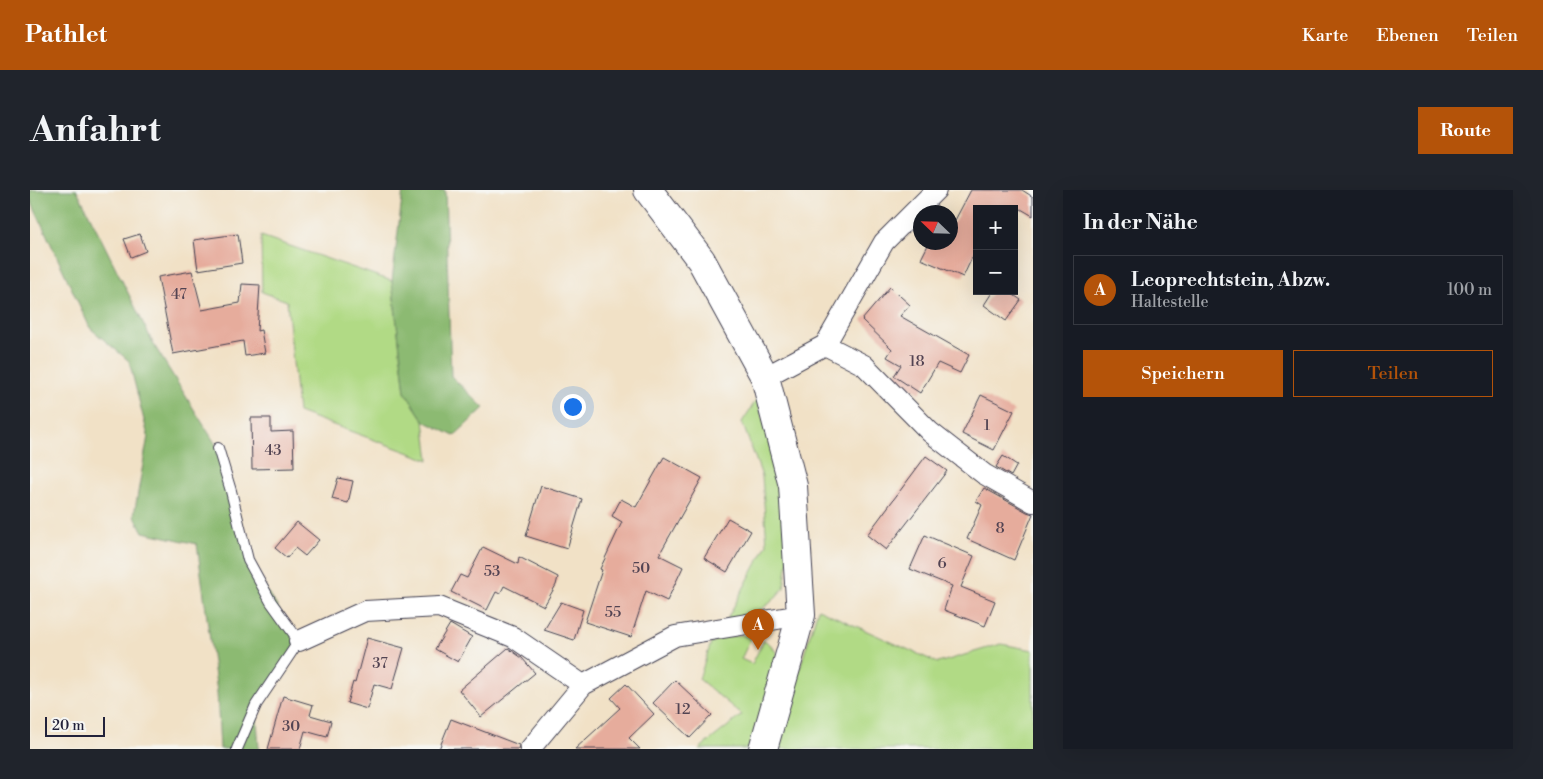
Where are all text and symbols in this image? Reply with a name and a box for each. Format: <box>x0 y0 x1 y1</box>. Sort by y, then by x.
text: Pathlet <box>25 20 107 50</box>
text: Karte <box>1302 24 1348 47</box>
text: Ebenen <box>1376 24 1439 47</box>
text: Teilen <box>1467 24 1518 47</box>
button: Route <box>1418 107 1513 154</box>
text: Anfahrt <box>30 109 161 152</box>
north arrow <box>913 205 958 250</box>
map controls <box>973 205 1018 295</box>
button: + <box>973 205 1018 250</box>
text: In der Nähe <box>1083 210 1198 236</box>
button: − <box>973 250 1018 295</box>
text: Leoprechtstein, Abzw. <box>1131 268 1330 292</box>
text: A <box>1094 280 1106 300</box>
text: 100 m <box>1447 280 1492 300</box>
house number: 47 <box>171 285 187 304</box>
text: Haltestelle <box>1131 292 1209 312</box>
button: Speichern <box>1083 350 1283 397</box>
button: Teilen <box>1293 350 1493 397</box>
house number: 18 <box>909 352 925 371</box>
your location <box>560 394 586 420</box>
house number: 1 <box>984 416 991 435</box>
house number: 43 <box>264 441 282 460</box>
house number: 8 <box>995 519 1005 538</box>
house number: 6 <box>937 554 947 573</box>
house number: 50 <box>632 559 650 578</box>
house number: 53 <box>484 562 500 581</box>
house number: 55 <box>605 603 621 622</box>
pin: A <box>742 609 774 650</box>
house number: 37 <box>372 654 388 673</box>
house number: 12 <box>675 700 691 719</box>
scale bar <box>45 714 105 737</box>
text: 20 m <box>52 717 84 735</box>
house number: 30 <box>282 717 300 736</box>

